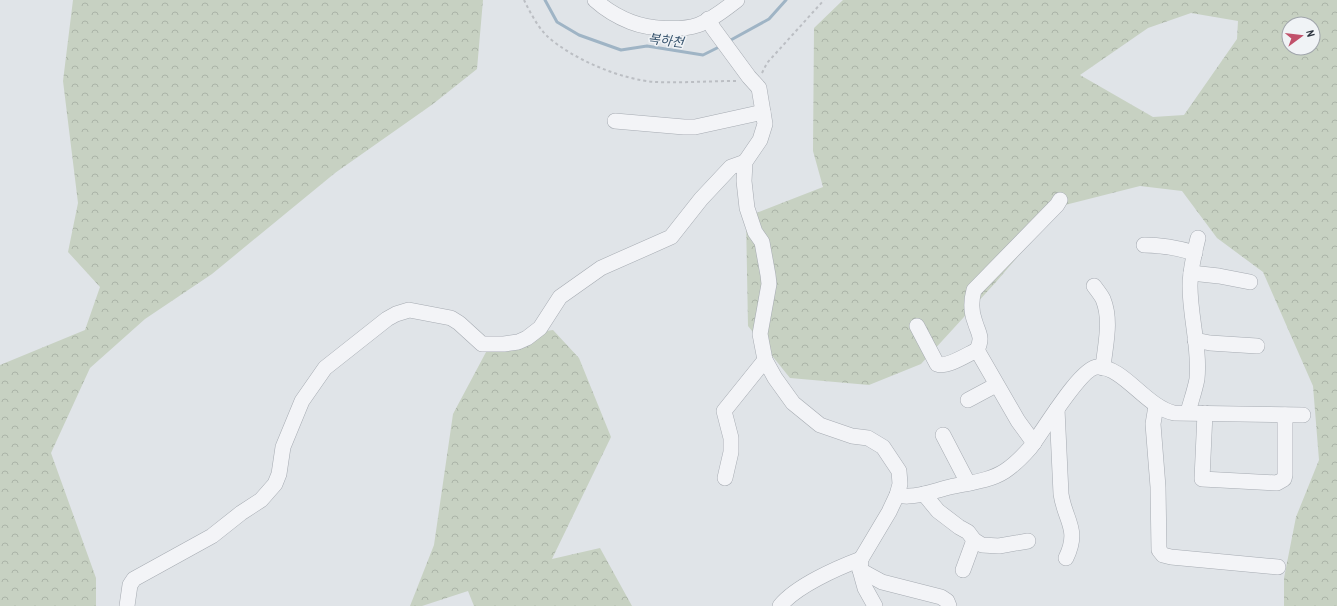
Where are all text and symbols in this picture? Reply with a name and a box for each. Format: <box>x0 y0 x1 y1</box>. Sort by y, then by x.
north arrow <box>1281 16 1321 56</box>
text: N <box>1303 28 1318 38</box>
water label: 복하천 <box>647 30 686 51</box>

